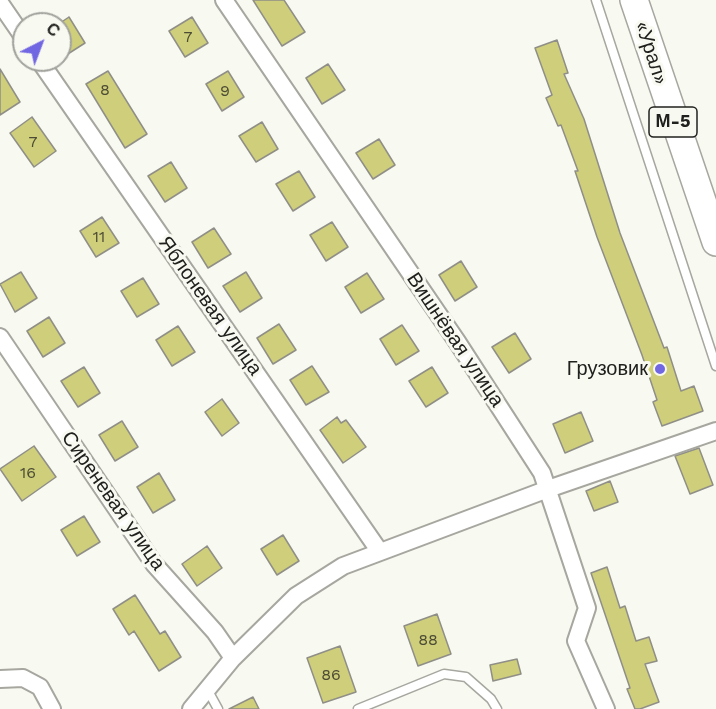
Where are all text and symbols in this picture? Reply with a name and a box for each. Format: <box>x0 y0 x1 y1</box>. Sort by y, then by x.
north arrow <box>12 12 72 72</box>
street label: «Урал» <box>629 18 673 88</box>
text: С <box>42 19 64 41</box>
house number: 7 <box>184 27 192 47</box>
house number: 8 <box>100 80 110 100</box>
house number: 9 <box>220 81 230 101</box>
road number: М-5 <box>649 107 697 137</box>
house number: 7 <box>29 132 37 152</box>
house number: 11 <box>93 227 105 247</box>
street label: Яблоневая улица <box>153 232 267 380</box>
street label: Вишнёвая улица <box>401 268 509 412</box>
place label: Грузовик <box>567 357 648 381</box>
marker: Грузовик <box>653 362 667 376</box>
street label: Сиреневая улица <box>56 427 170 575</box>
house number: 16 <box>20 463 36 483</box>
house number: 88 <box>418 630 438 650</box>
house number: 86 <box>321 665 341 685</box>

